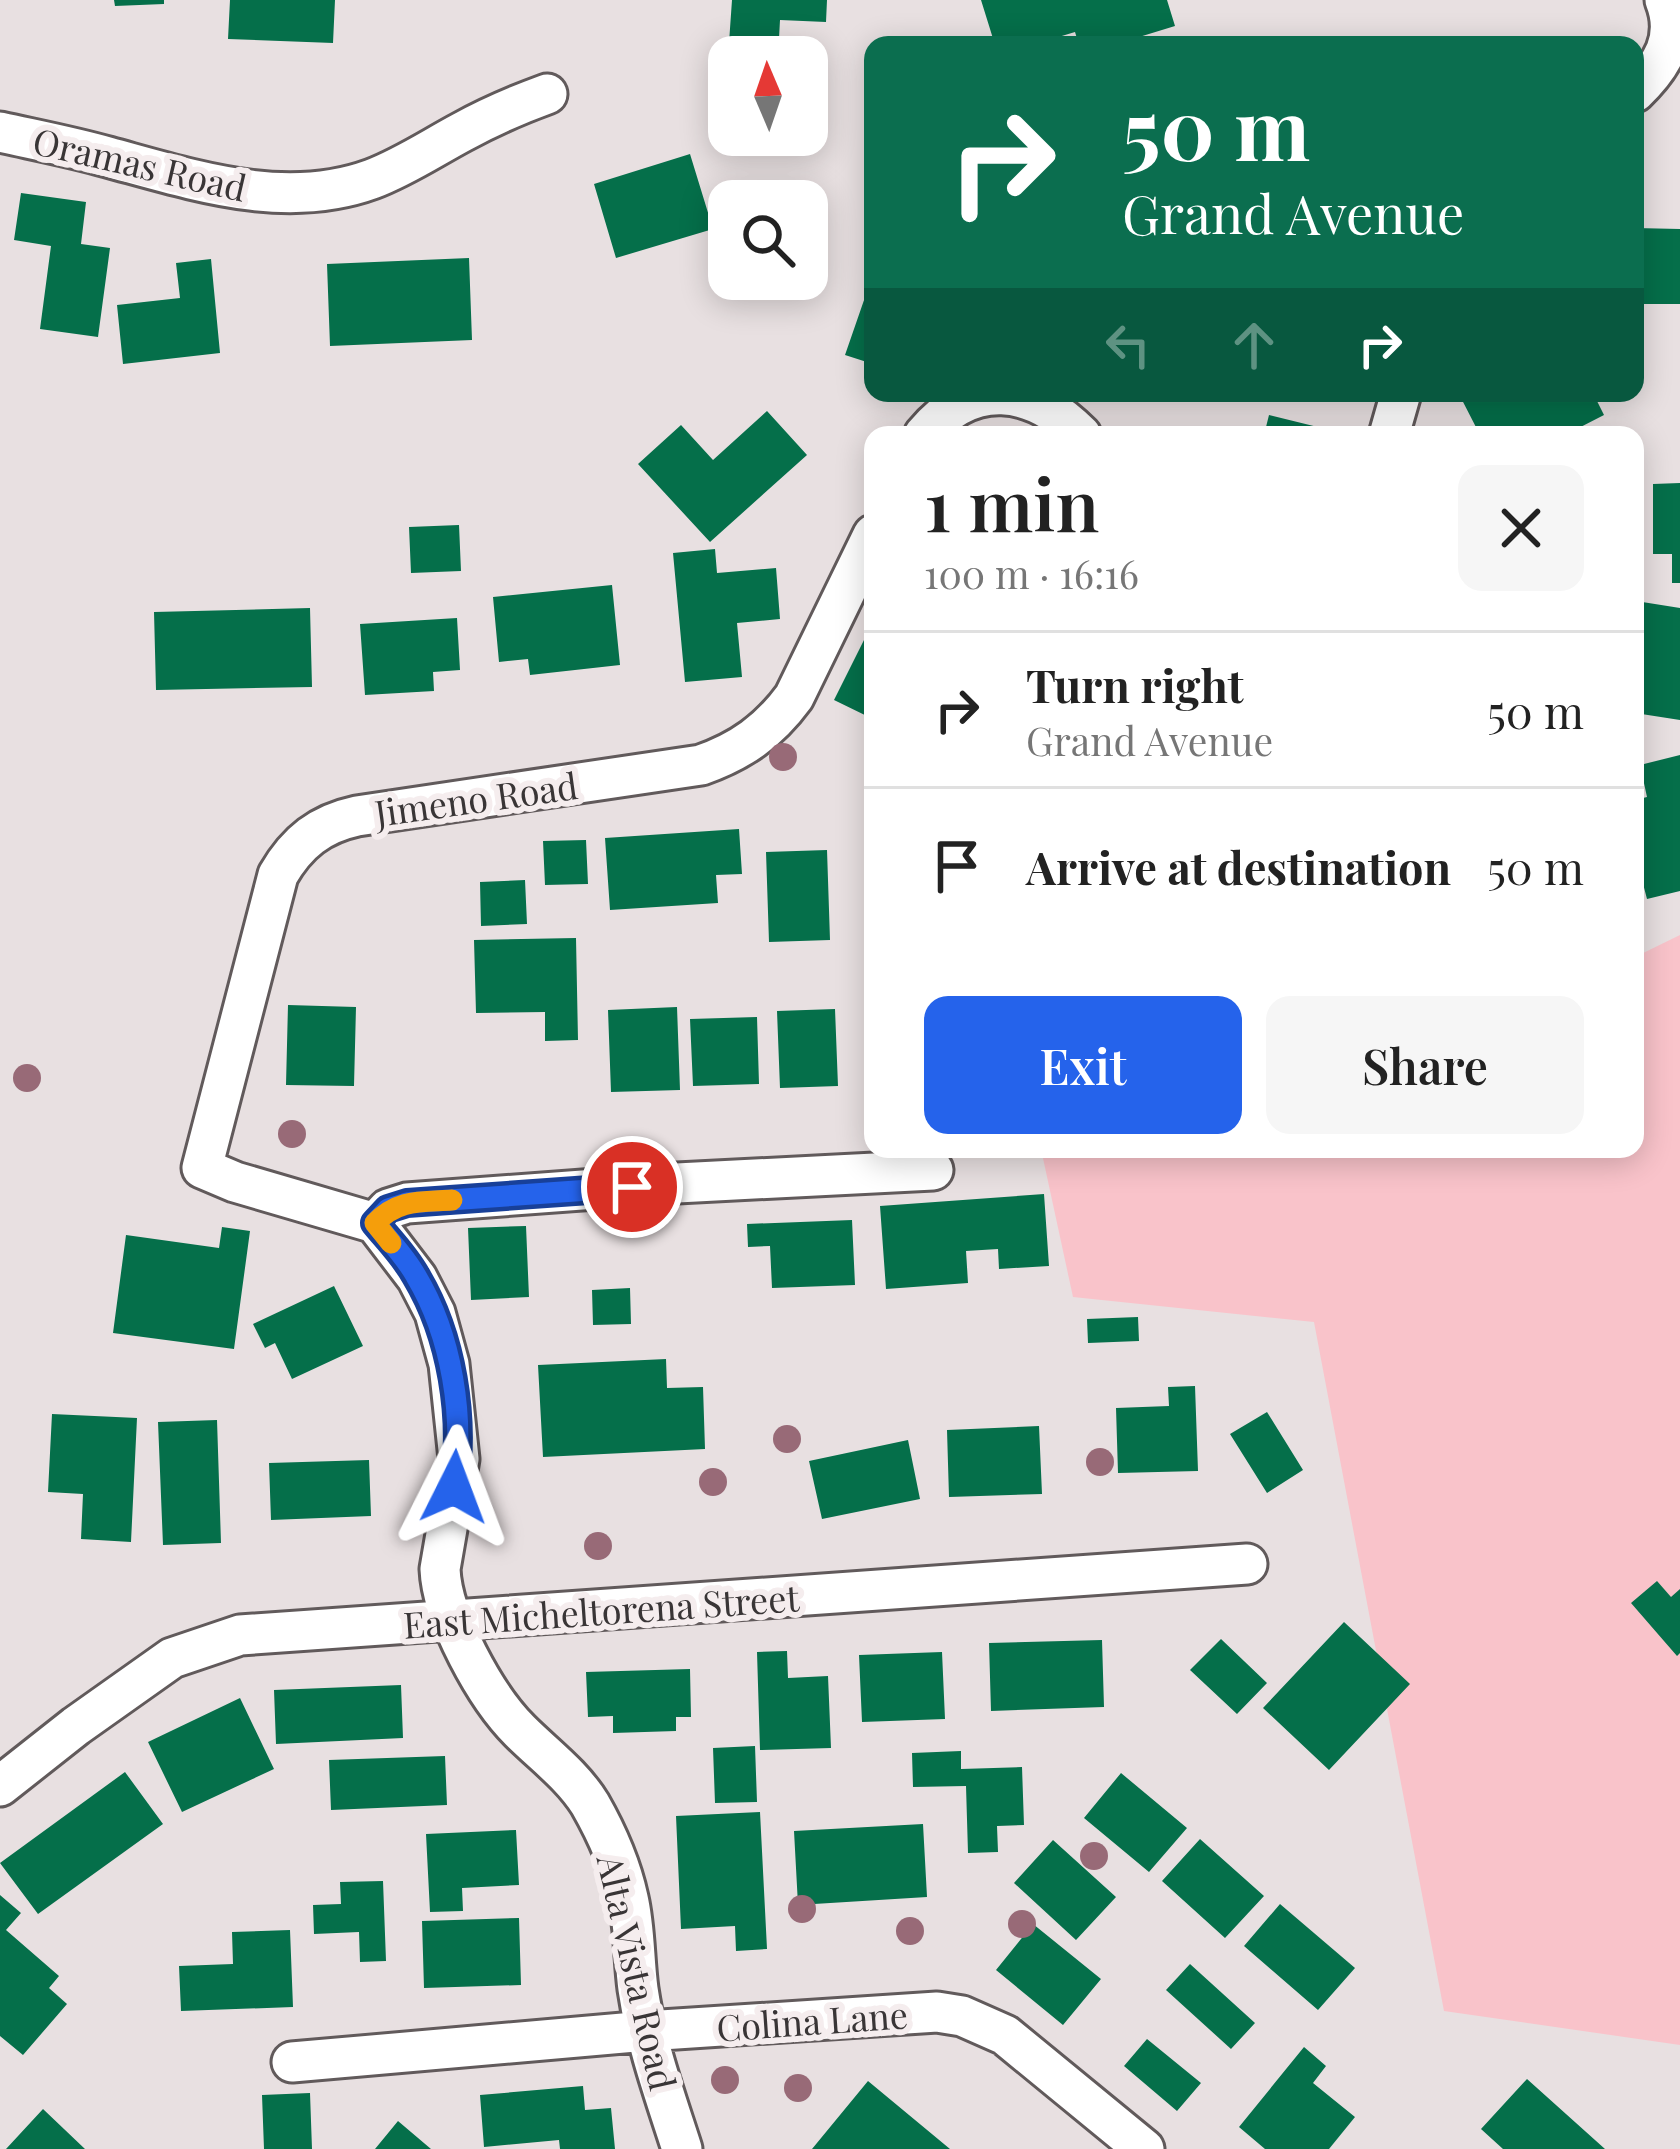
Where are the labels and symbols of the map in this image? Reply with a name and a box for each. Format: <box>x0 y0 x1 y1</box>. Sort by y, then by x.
north arrow <box>708 36 828 156</box>
street label: Oramas Road <box>29 115 251 211</box>
street label: Jimeno Road <box>370 760 581 836</box>
pin <box>581 1136 683 1238</box>
position arrow <box>391 1424 517 1550</box>
street label: East Micheltorena Street <box>401 1572 802 1648</box>
street label: Alta Vista Road <box>587 1849 688 2095</box>
street label: Colina Lane <box>715 1989 909 2051</box>

